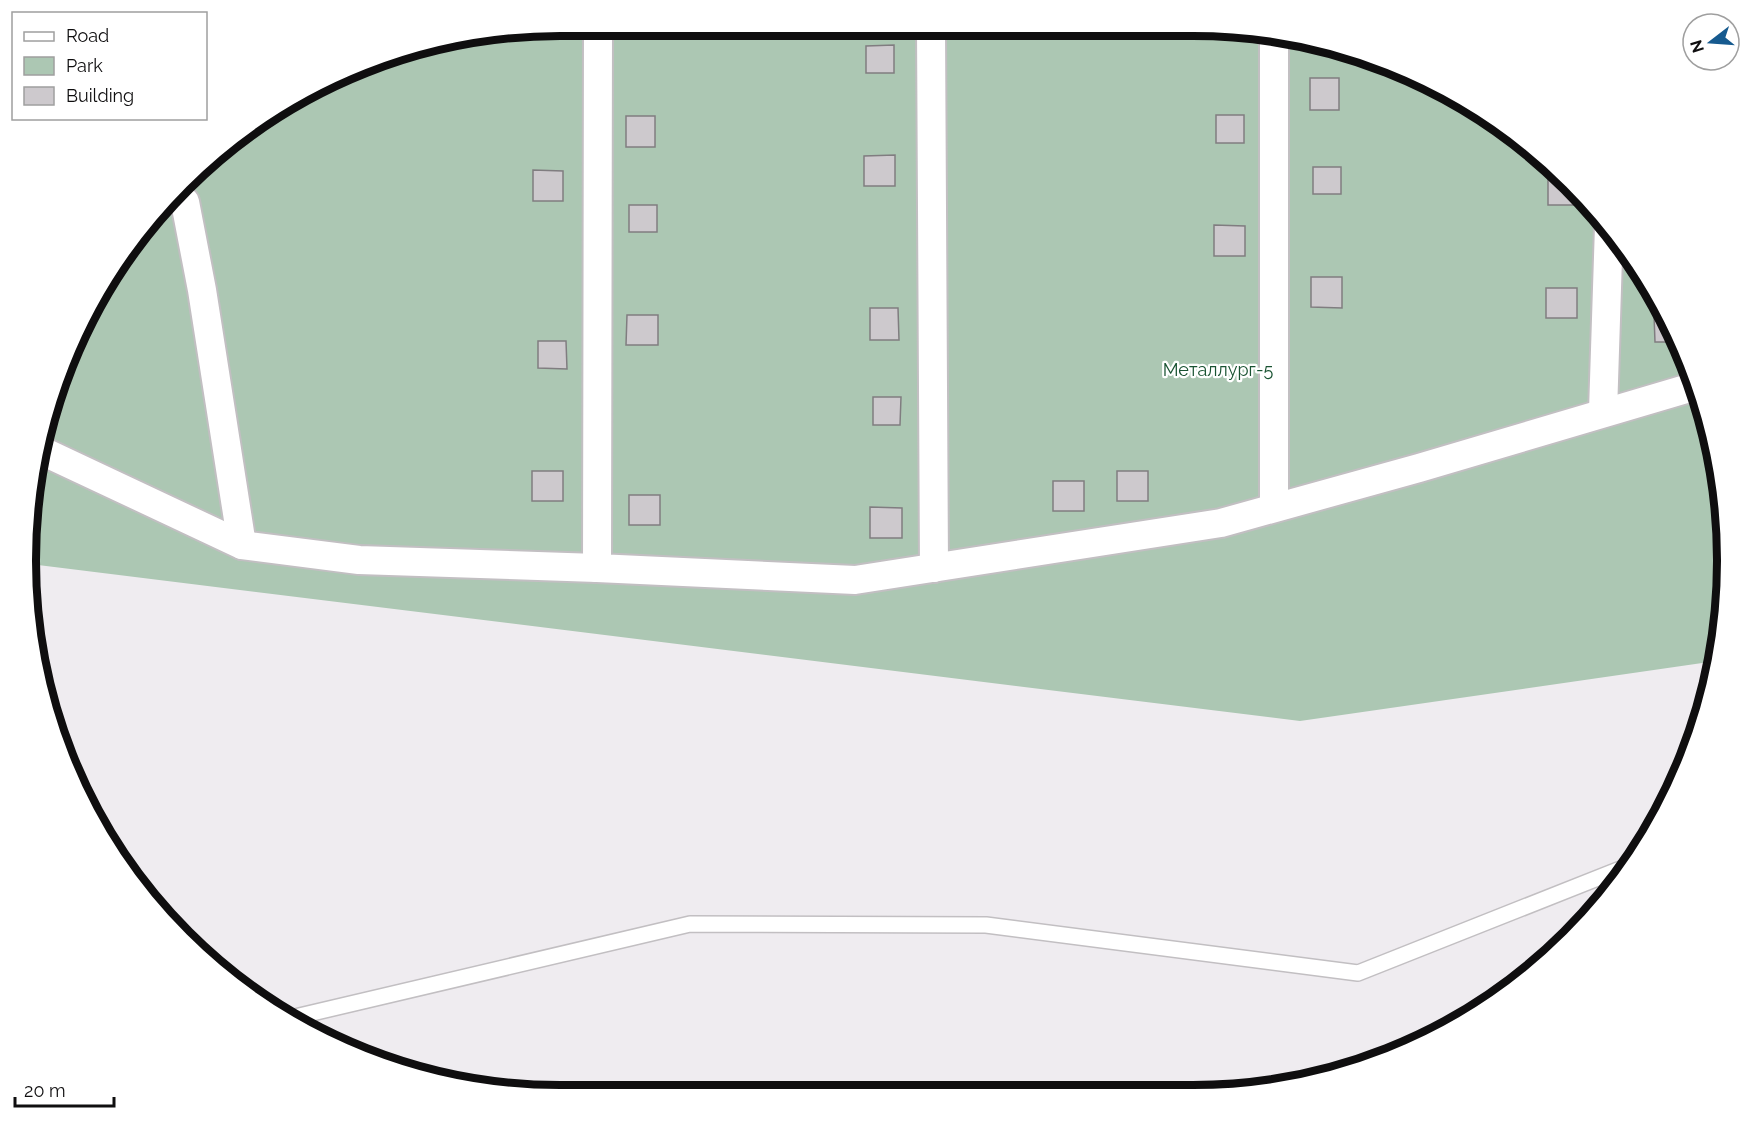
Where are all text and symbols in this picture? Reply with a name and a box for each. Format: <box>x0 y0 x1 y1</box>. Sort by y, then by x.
legend <box>12 12 207 120</box>
north arrow <box>1681 12 1741 72</box>
text: Road <box>66 25 109 46</box>
text: N <box>1686 38 1708 55</box>
text: Park <box>66 55 103 76</box>
text: Building <box>66 85 134 106</box>
park label: Металлург-5 <box>1163 359 1273 380</box>
scale bar <box>15 1070 114 1108</box>
text: 20 m <box>24 1080 66 1101</box>

